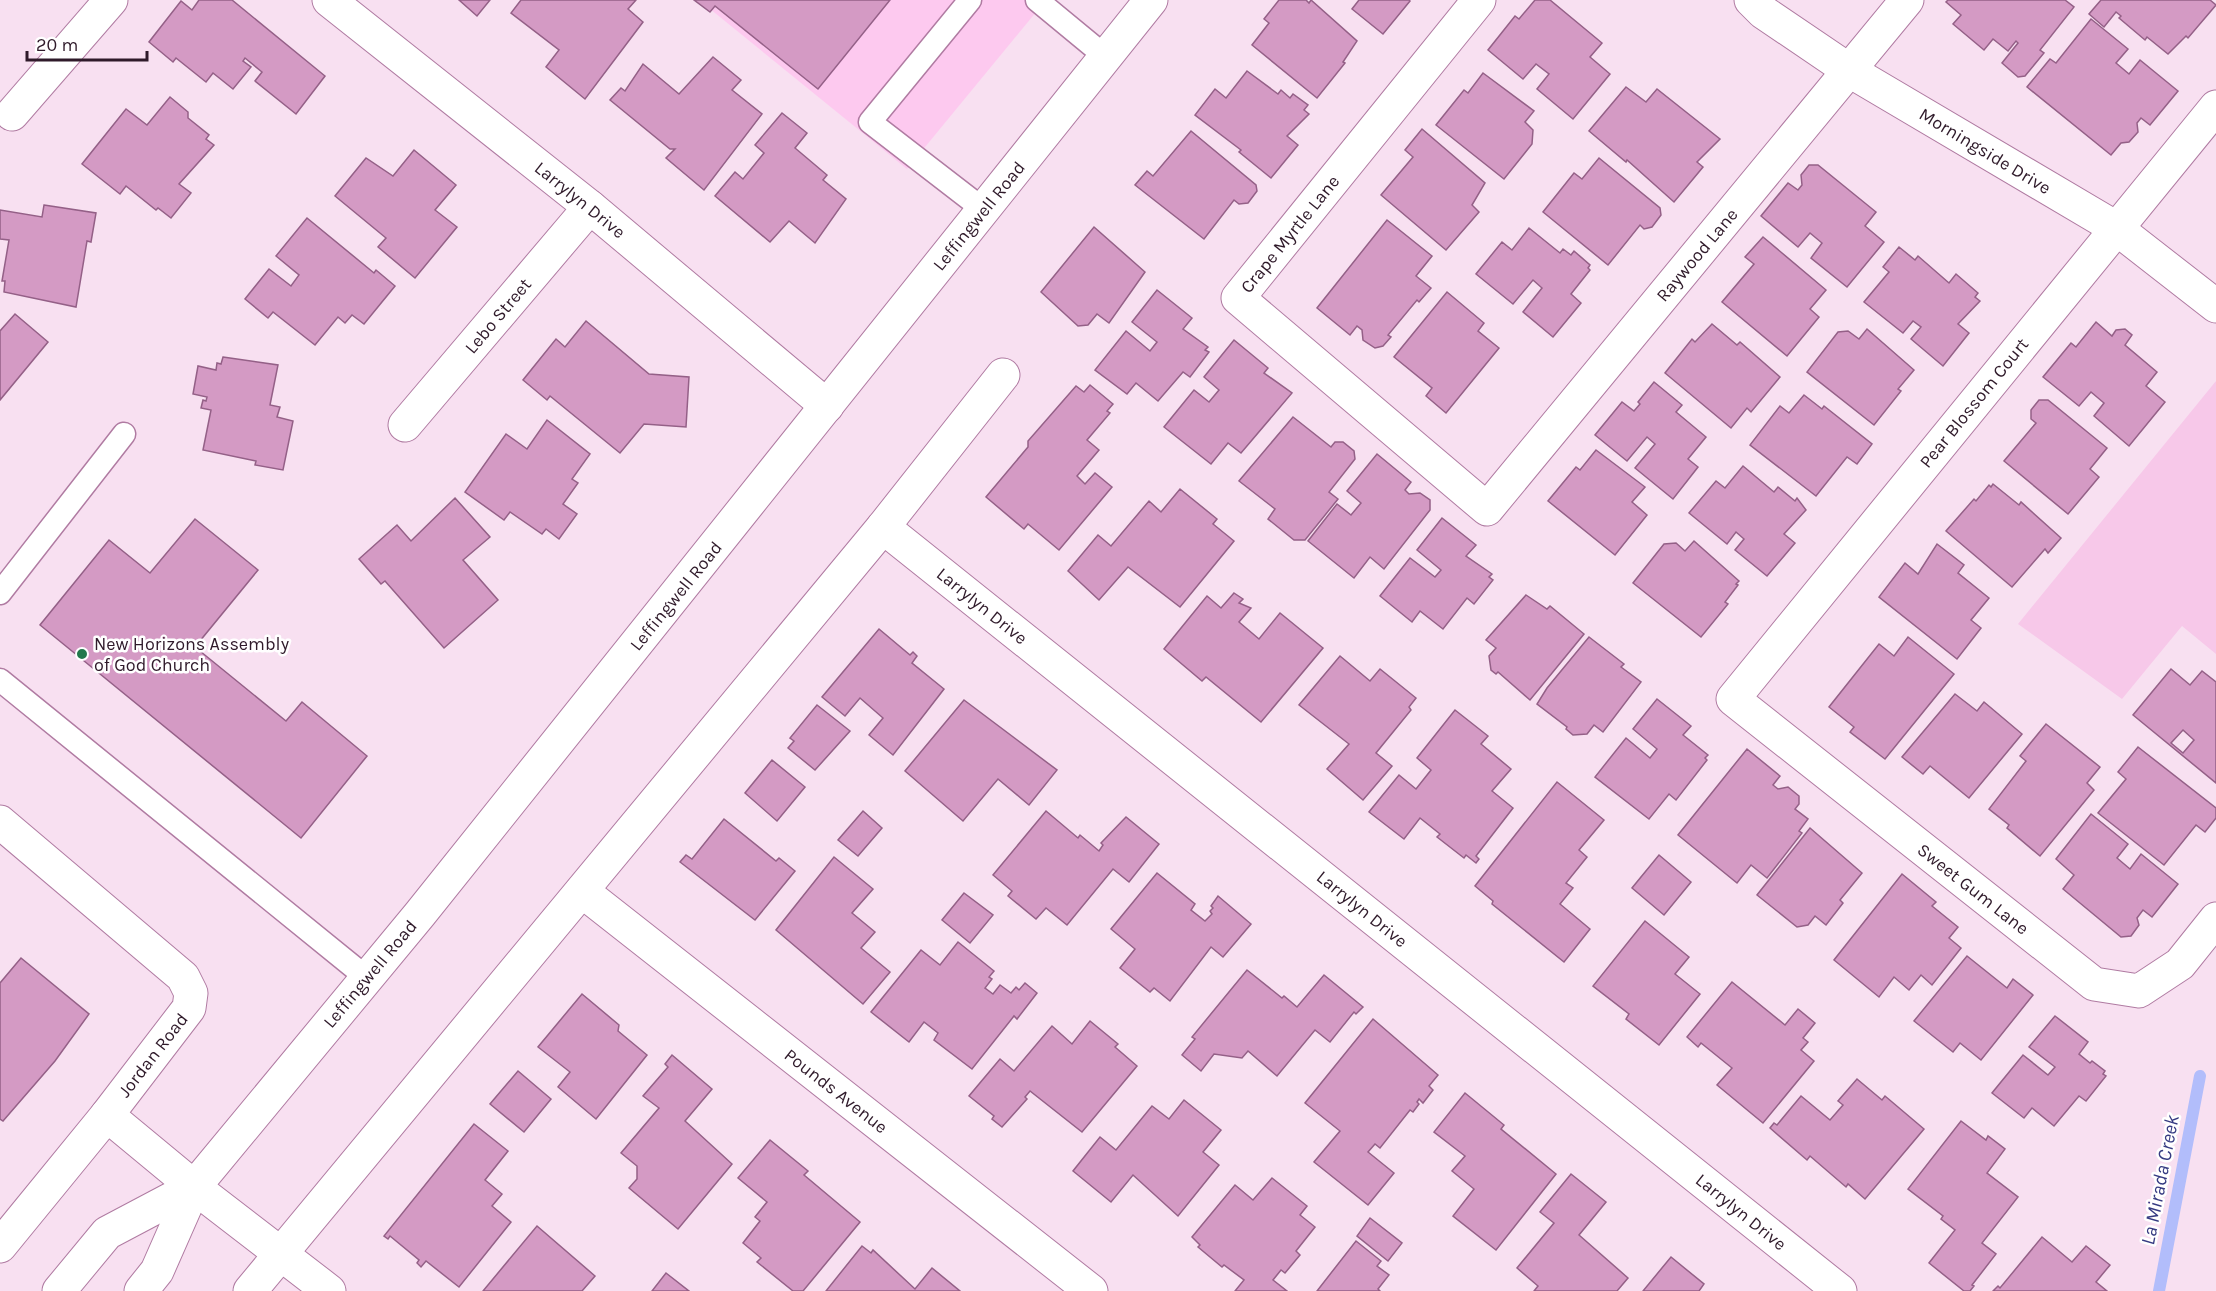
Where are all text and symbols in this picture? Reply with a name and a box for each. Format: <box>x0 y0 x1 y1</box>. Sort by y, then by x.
scale bar <box>27 24 147 62</box>
text: 20 m <box>36 34 78 56</box>
street label: Morningside Drive <box>1915 103 2055 199</box>
street label: Larrylyn Drive <box>530 157 630 243</box>
street label: Leffingwell Road <box>928 157 1030 275</box>
street label: Crape Myrtle Lane <box>1236 171 1344 297</box>
street label: Raywood Lane <box>1651 204 1743 306</box>
street label: Lebo Street <box>460 274 536 358</box>
street label: Pear Blossom Court <box>1915 333 2033 472</box>
street label: Leffingwell Road <box>625 537 727 655</box>
street label: Larrylyn Drive <box>932 563 1032 649</box>
place label: New Horizons Assembly of God Church <box>94 633 290 676</box>
marker: New Horizons Assembly of God Church <box>75 647 89 661</box>
street label: Sweet Gum Lane <box>1913 839 2033 939</box>
street label: Larrylyn Drive <box>1312 866 1412 952</box>
street label: Leffingwell Road <box>318 915 422 1033</box>
street label: Jordan Road <box>113 1009 193 1101</box>
street label: Pounds Avenue <box>780 1044 892 1138</box>
water label: La Mirada Creek <box>2136 1112 2184 1247</box>
street label: Larrylyn Drive <box>1691 1169 1791 1255</box>

